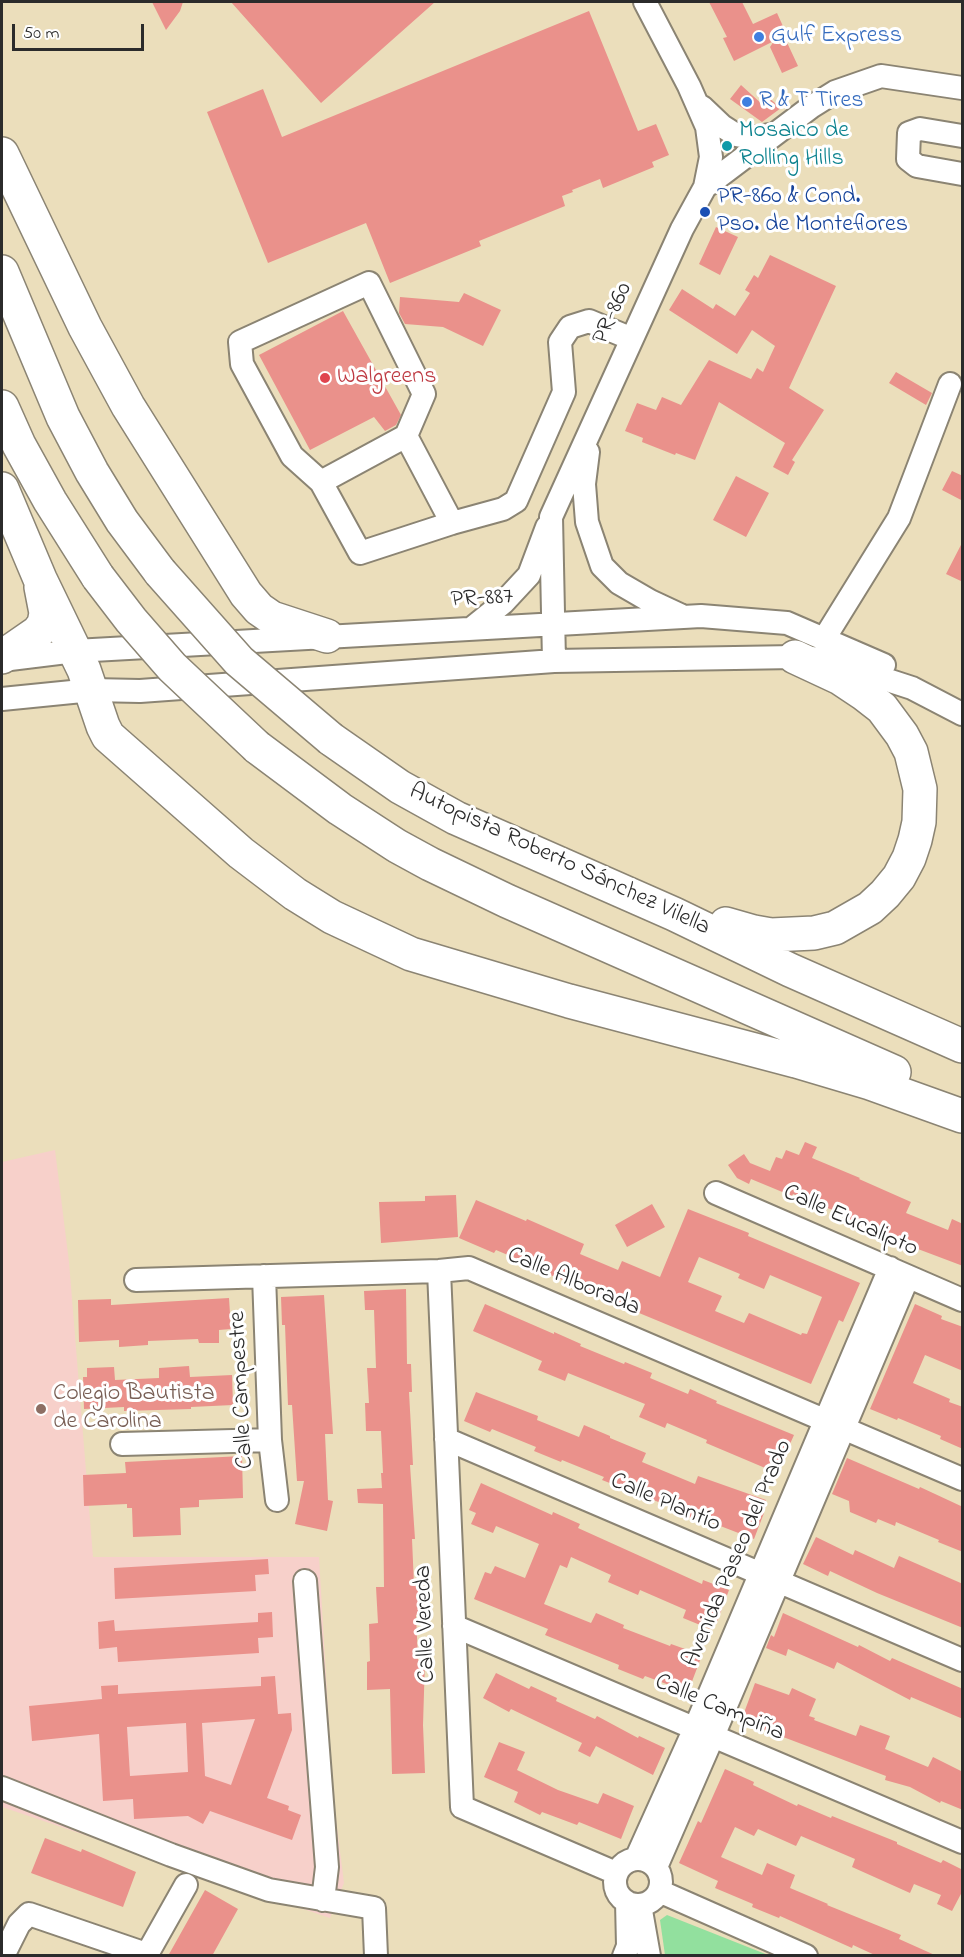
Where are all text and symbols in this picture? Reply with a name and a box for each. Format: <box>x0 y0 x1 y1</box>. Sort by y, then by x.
scale bar <box>15 12 147 50</box>
text: 50 m <box>23 21 60 47</box>
place label: Gulf Express <box>771 23 902 51</box>
marker: Gulf Express <box>752 30 766 44</box>
place label: R & T Tires <box>759 88 863 116</box>
marker: R & T Tires <box>740 95 754 109</box>
place label: Mosaico de Rolling Hills <box>739 118 849 174</box>
marker: Mosaico de Rolling Hills <box>720 139 734 153</box>
place label: PR-860 & Cond. Pso. de Monteflores <box>717 184 908 240</box>
marker: PR-860 & Cond. Pso. de Monteflores <box>698 205 712 219</box>
street label: PR-860 <box>588 279 640 349</box>
place label: Walgreens <box>337 364 436 392</box>
marker: Walgreens <box>318 371 332 385</box>
street label: PR-887 <box>450 584 514 616</box>
street label: Autopista Roberto Sánchez Vilella <box>404 778 714 944</box>
street label: Calle Eucalipto <box>778 1179 922 1265</box>
street label: Calle Alborada <box>502 1242 644 1324</box>
street label: Calle Campestre <box>224 1310 262 1470</box>
place label: Colegio Bautista de Carolina <box>53 1381 215 1437</box>
marker: Colegio Bautista de Carolina <box>34 1402 48 1416</box>
street label: Avenida Paseo del Prado <box>678 1436 800 1672</box>
street label: Calle Plantío <box>605 1468 725 1540</box>
street label: Calle Vereda <box>411 1565 443 1683</box>
street label: Calle Campiña <box>650 1669 788 1749</box>

